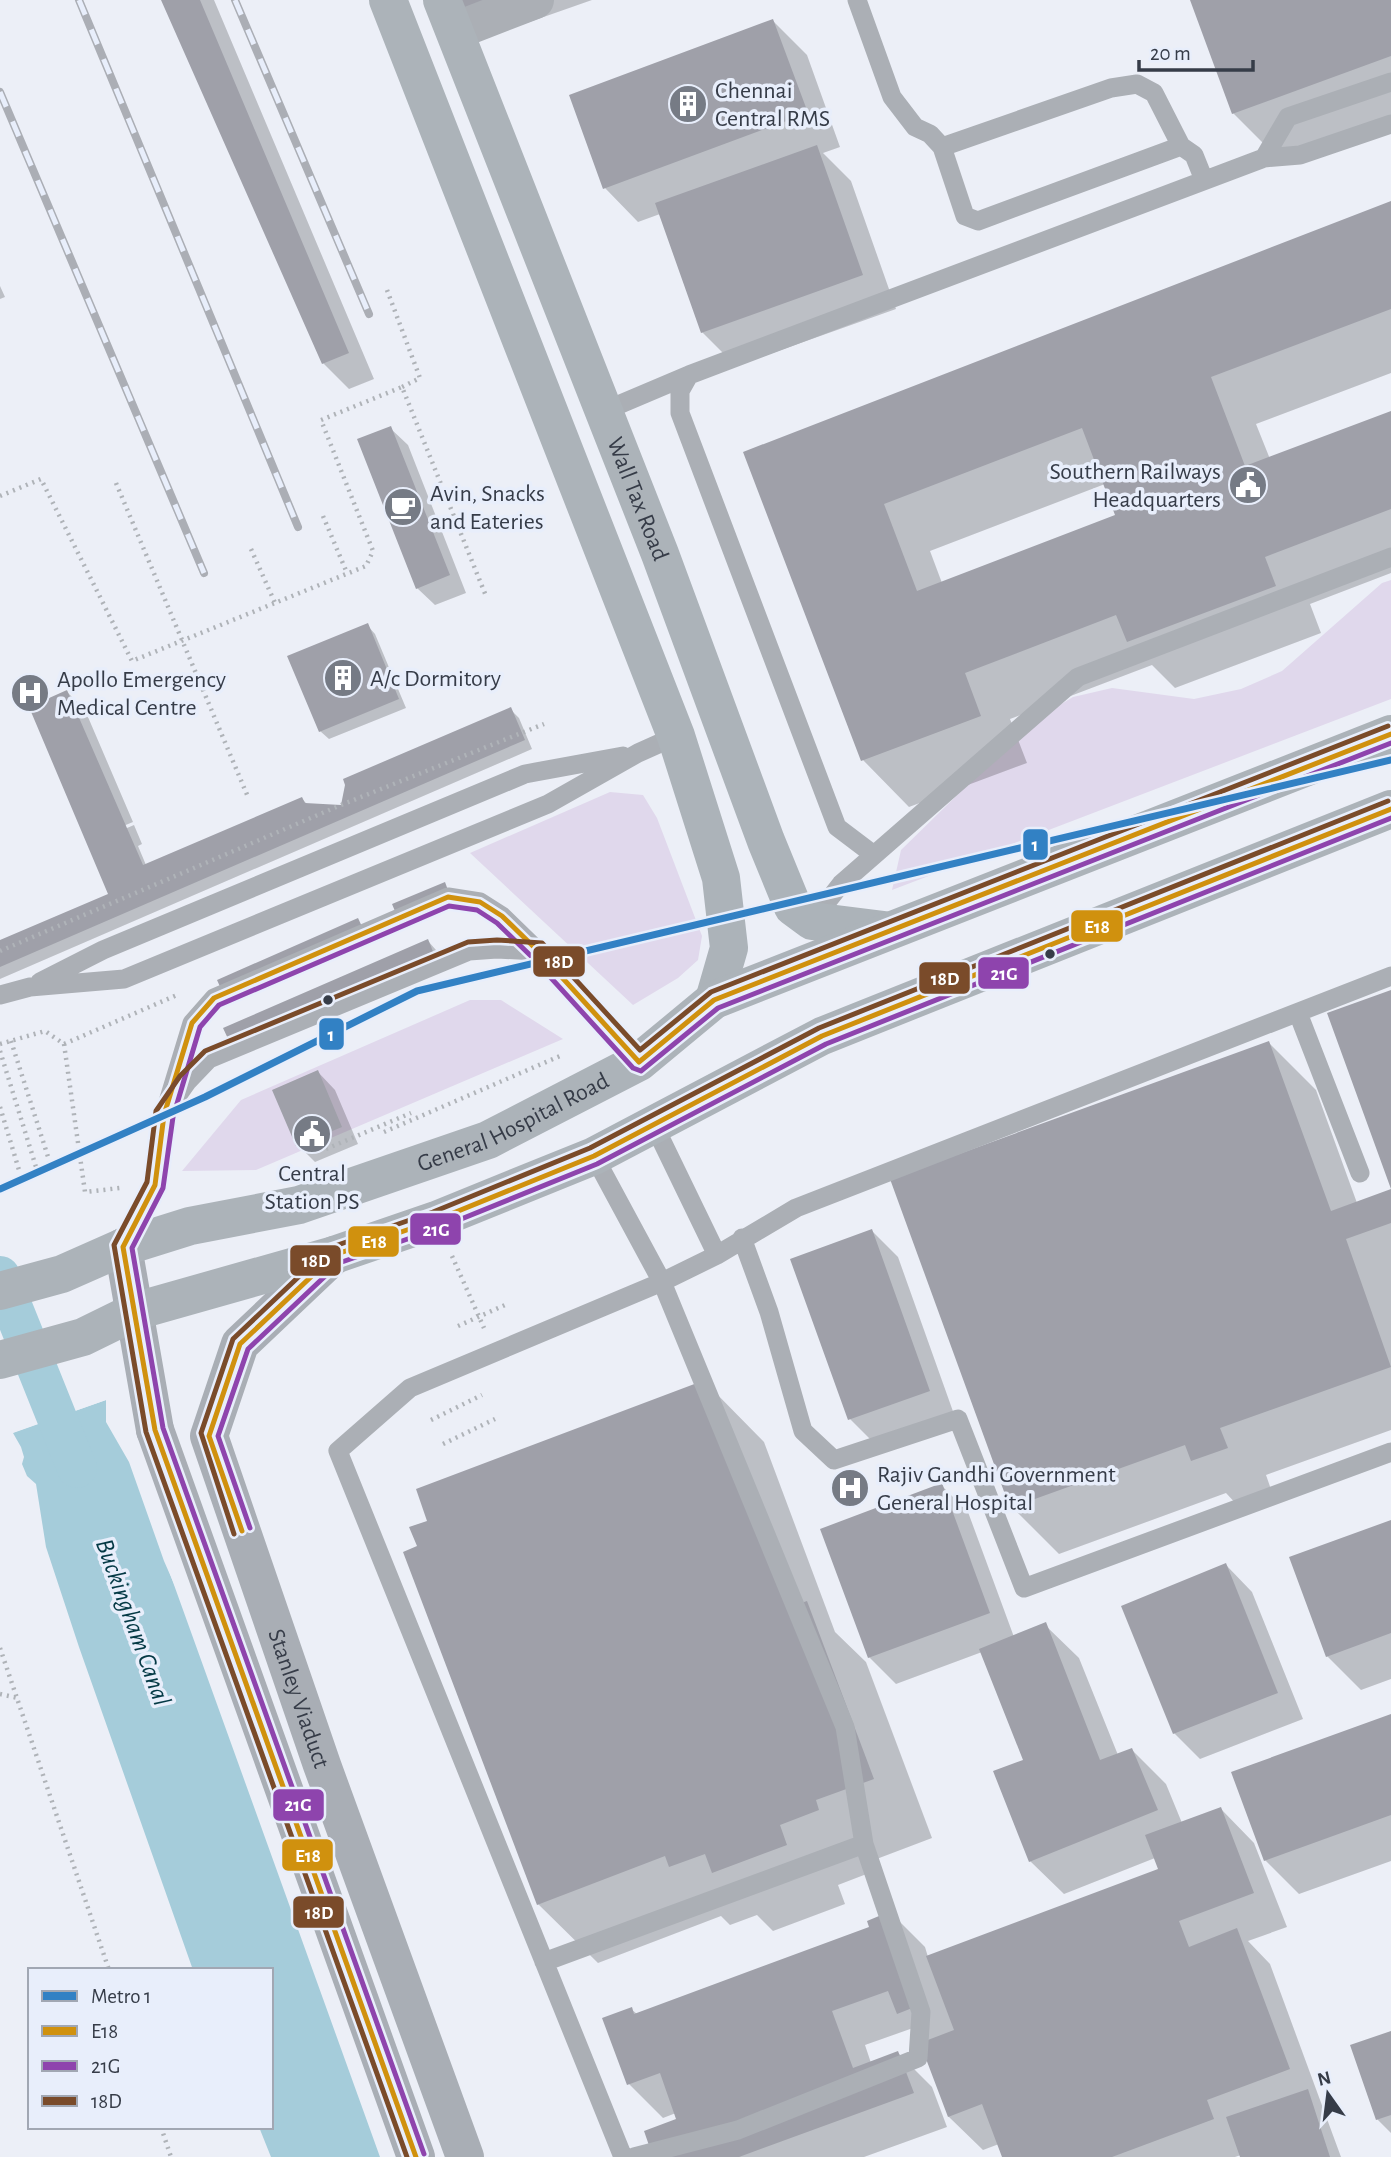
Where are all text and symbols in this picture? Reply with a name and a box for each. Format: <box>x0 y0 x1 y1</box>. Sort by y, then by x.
scale bar <box>1139 28 1253 72</box>
text: 20 m <box>1150 43 1191 64</box>
place label: Chennai Central RMS <box>715 79 830 131</box>
building icon: Chennai Central RMS <box>667 83 709 125</box>
street label: Wall Tax Road <box>602 434 672 564</box>
place label: Southern Railways Headquarters <box>1049 460 1221 512</box>
public building icon: Southern Railways Headquarters <box>1227 464 1269 506</box>
place label: Avin, Snacks and Eateries <box>430 482 545 534</box>
cafe icon: Avin, Snacks and Eateries <box>382 486 424 528</box>
building icon: A/c Dormitory <box>322 657 364 699</box>
place label: A/c Dormitory <box>370 667 501 691</box>
place label: Apollo Emergency Medical Centre <box>57 668 226 720</box>
hospital icon: Apollo Emergency Medical Centre <box>9 672 51 714</box>
line badge: 1 <box>1022 828 1049 861</box>
text: 1 <box>1032 836 1038 855</box>
line badge: E18 <box>1070 909 1124 943</box>
text: E18 <box>1084 918 1110 937</box>
line badge: 18D <box>532 945 586 978</box>
unlabelled marker <box>1043 947 1057 961</box>
text: 18D <box>545 953 573 972</box>
line badge: 21G <box>977 956 1030 990</box>
line badge: 18D <box>918 961 971 995</box>
text: 21G <box>990 965 1018 984</box>
text: 18D <box>931 970 959 989</box>
unlabelled marker <box>321 993 335 1007</box>
line badge: 1 <box>318 1017 345 1051</box>
text: 1 <box>328 1026 334 1045</box>
street label: General Hospital Road <box>414 1069 613 1176</box>
public building icon: Central Station PS <box>291 1113 333 1155</box>
place label: Central Station PS <box>264 1162 360 1214</box>
line badge: 21G <box>409 1212 462 1246</box>
text: 21G <box>422 1221 450 1240</box>
line badge: E18 <box>347 1225 400 1258</box>
text: E18 <box>361 1233 387 1252</box>
line badge: 18D <box>289 1244 342 1277</box>
text: 18D <box>302 1252 330 1271</box>
place label: Rajiv Gandhi Government General Hospital <box>877 1463 1116 1515</box>
hospital icon: Rajiv Gandhi Government General Hospital <box>829 1467 871 1509</box>
water label: Buckingham Canal <box>91 1535 175 1709</box>
street label: Stanley Viaduct <box>263 1626 333 1772</box>
line badge: 21G <box>272 1788 325 1822</box>
text: 21G <box>284 1796 312 1815</box>
line badge: E18 <box>281 1838 334 1872</box>
text: E18 <box>295 1847 321 1866</box>
line badge: 18D <box>292 1895 345 1929</box>
text: 18D <box>305 1904 333 1923</box>
legend <box>28 1968 273 2129</box>
text: Metro 1 <box>91 1986 151 2007</box>
text: E18 <box>91 2021 118 2042</box>
text: 21G <box>91 2056 120 2077</box>
north arrow <box>1293 2059 1363 2129</box>
text: N <box>1316 2068 1333 2090</box>
text: 18D <box>91 2091 122 2112</box>

